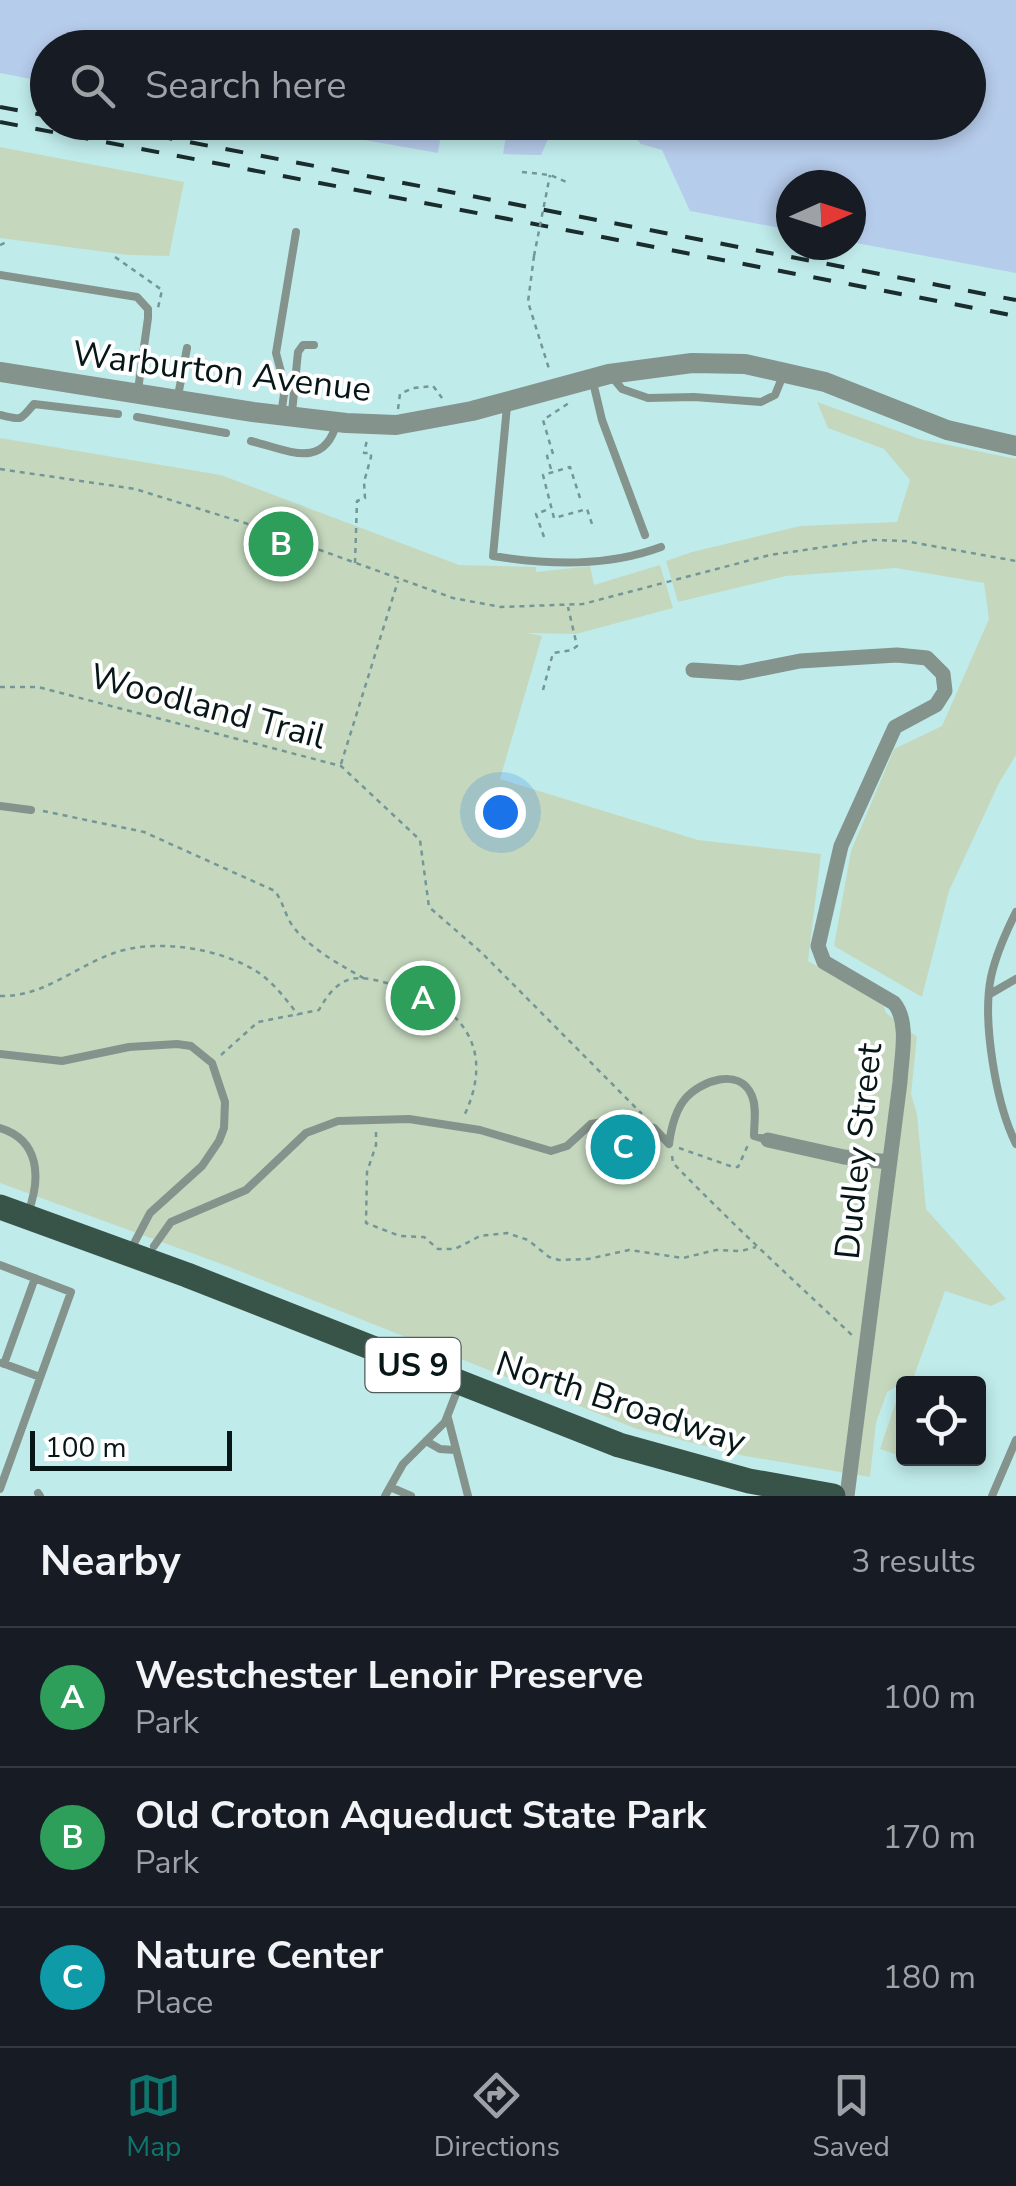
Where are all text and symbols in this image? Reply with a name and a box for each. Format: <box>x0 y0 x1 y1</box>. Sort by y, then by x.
search box <box>30 30 986 140</box>
icon: search <box>65 58 120 113</box>
text: Search here <box>145 60 346 111</box>
north arrow <box>776 170 866 260</box>
street label: Warburton Avenue <box>70 330 374 413</box>
pin: B <box>248 506 314 582</box>
street label: Woodland Trail <box>85 652 331 761</box>
your location <box>475 787 526 838</box>
pin: A <box>390 960 456 1036</box>
street label: Dudley Street <box>824 1040 893 1261</box>
pin: C <box>590 1110 656 1184</box>
road number: US 9 <box>366 1338 460 1392</box>
street label: North Broadway <box>490 1340 752 1465</box>
map controls <box>896 1376 986 1466</box>
button: locate <box>896 1376 986 1466</box>
scale bar <box>30 1426 232 1470</box>
text: 100 m <box>45 1429 127 1467</box>
text: Nearby <box>40 1533 181 1590</box>
text: 3 results <box>851 1540 976 1583</box>
text: Westchester Lenoir Preserve <box>135 1650 643 1701</box>
text: A <box>61 1676 84 1719</box>
text: 100 m <box>883 1676 976 1719</box>
text: Park <box>135 1701 199 1744</box>
text: Old Croton Aqueduct State Park <box>135 1790 706 1841</box>
text: B <box>61 1816 84 1859</box>
text: 170 m <box>883 1816 976 1859</box>
text: Park <box>135 1841 199 1884</box>
text: Nature Center <box>135 1930 383 1981</box>
text: C <box>62 1956 83 1999</box>
text: 180 m <box>883 1956 976 1999</box>
text: Place <box>135 1981 213 2024</box>
tab: Map <box>126 2068 181 2166</box>
tab: Directions <box>434 2068 560 2166</box>
tab: Saved <box>812 2068 890 2166</box>

